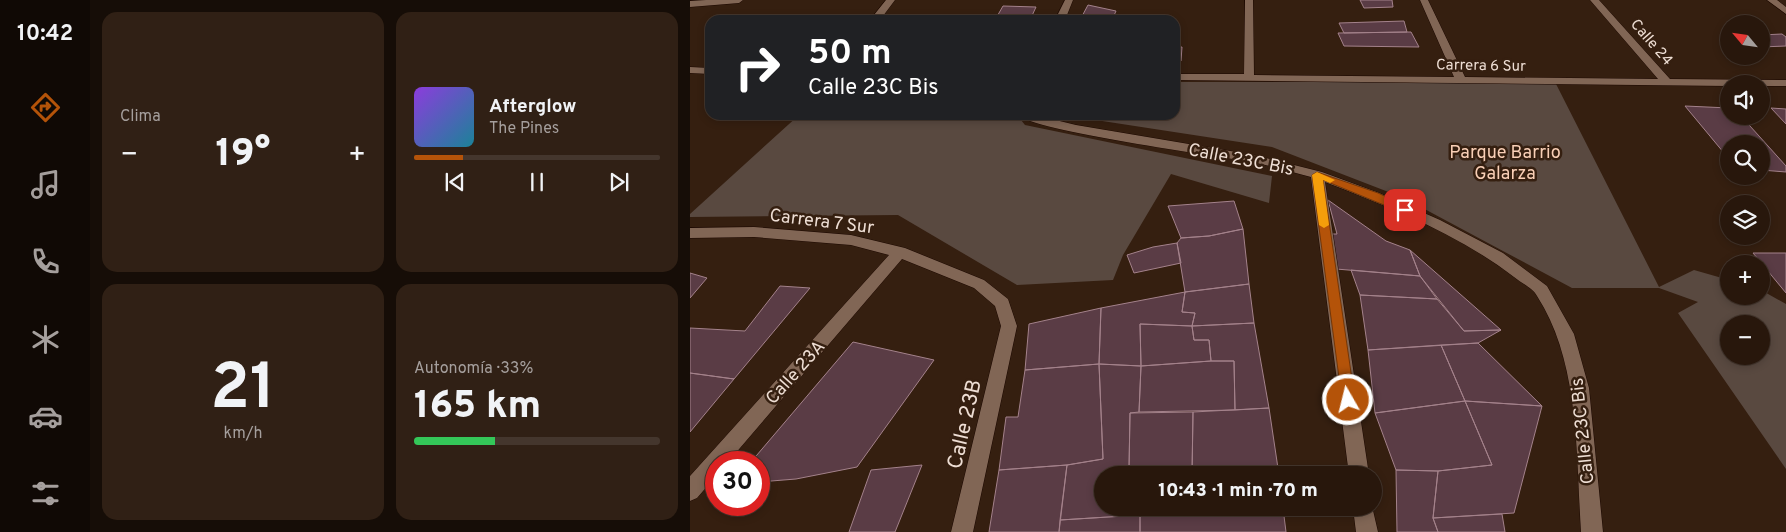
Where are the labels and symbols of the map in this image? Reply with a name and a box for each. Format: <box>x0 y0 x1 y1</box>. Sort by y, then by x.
north arrow <box>1720 15 1770 65</box>
street label: Calle 24 <box>1626 16 1676 70</box>
street label: Carrera 6 Sur <box>1436 56 1526 77</box>
street label: Calle 23C Bis <box>1186 139 1295 182</box>
park label: Parque Barrio Galarza <box>1449 142 1561 186</box>
pin <box>1384 189 1426 231</box>
street label: Carrera 7 Sur <box>768 205 875 240</box>
street label: Calle 23A <box>761 336 831 410</box>
position arrow <box>1321 373 1373 425</box>
street label: Calle 23B <box>942 377 989 472</box>
street label: Calle 23C Bis <box>1566 377 1601 485</box>
speed limit sign: 30 <box>705 451 770 516</box>

